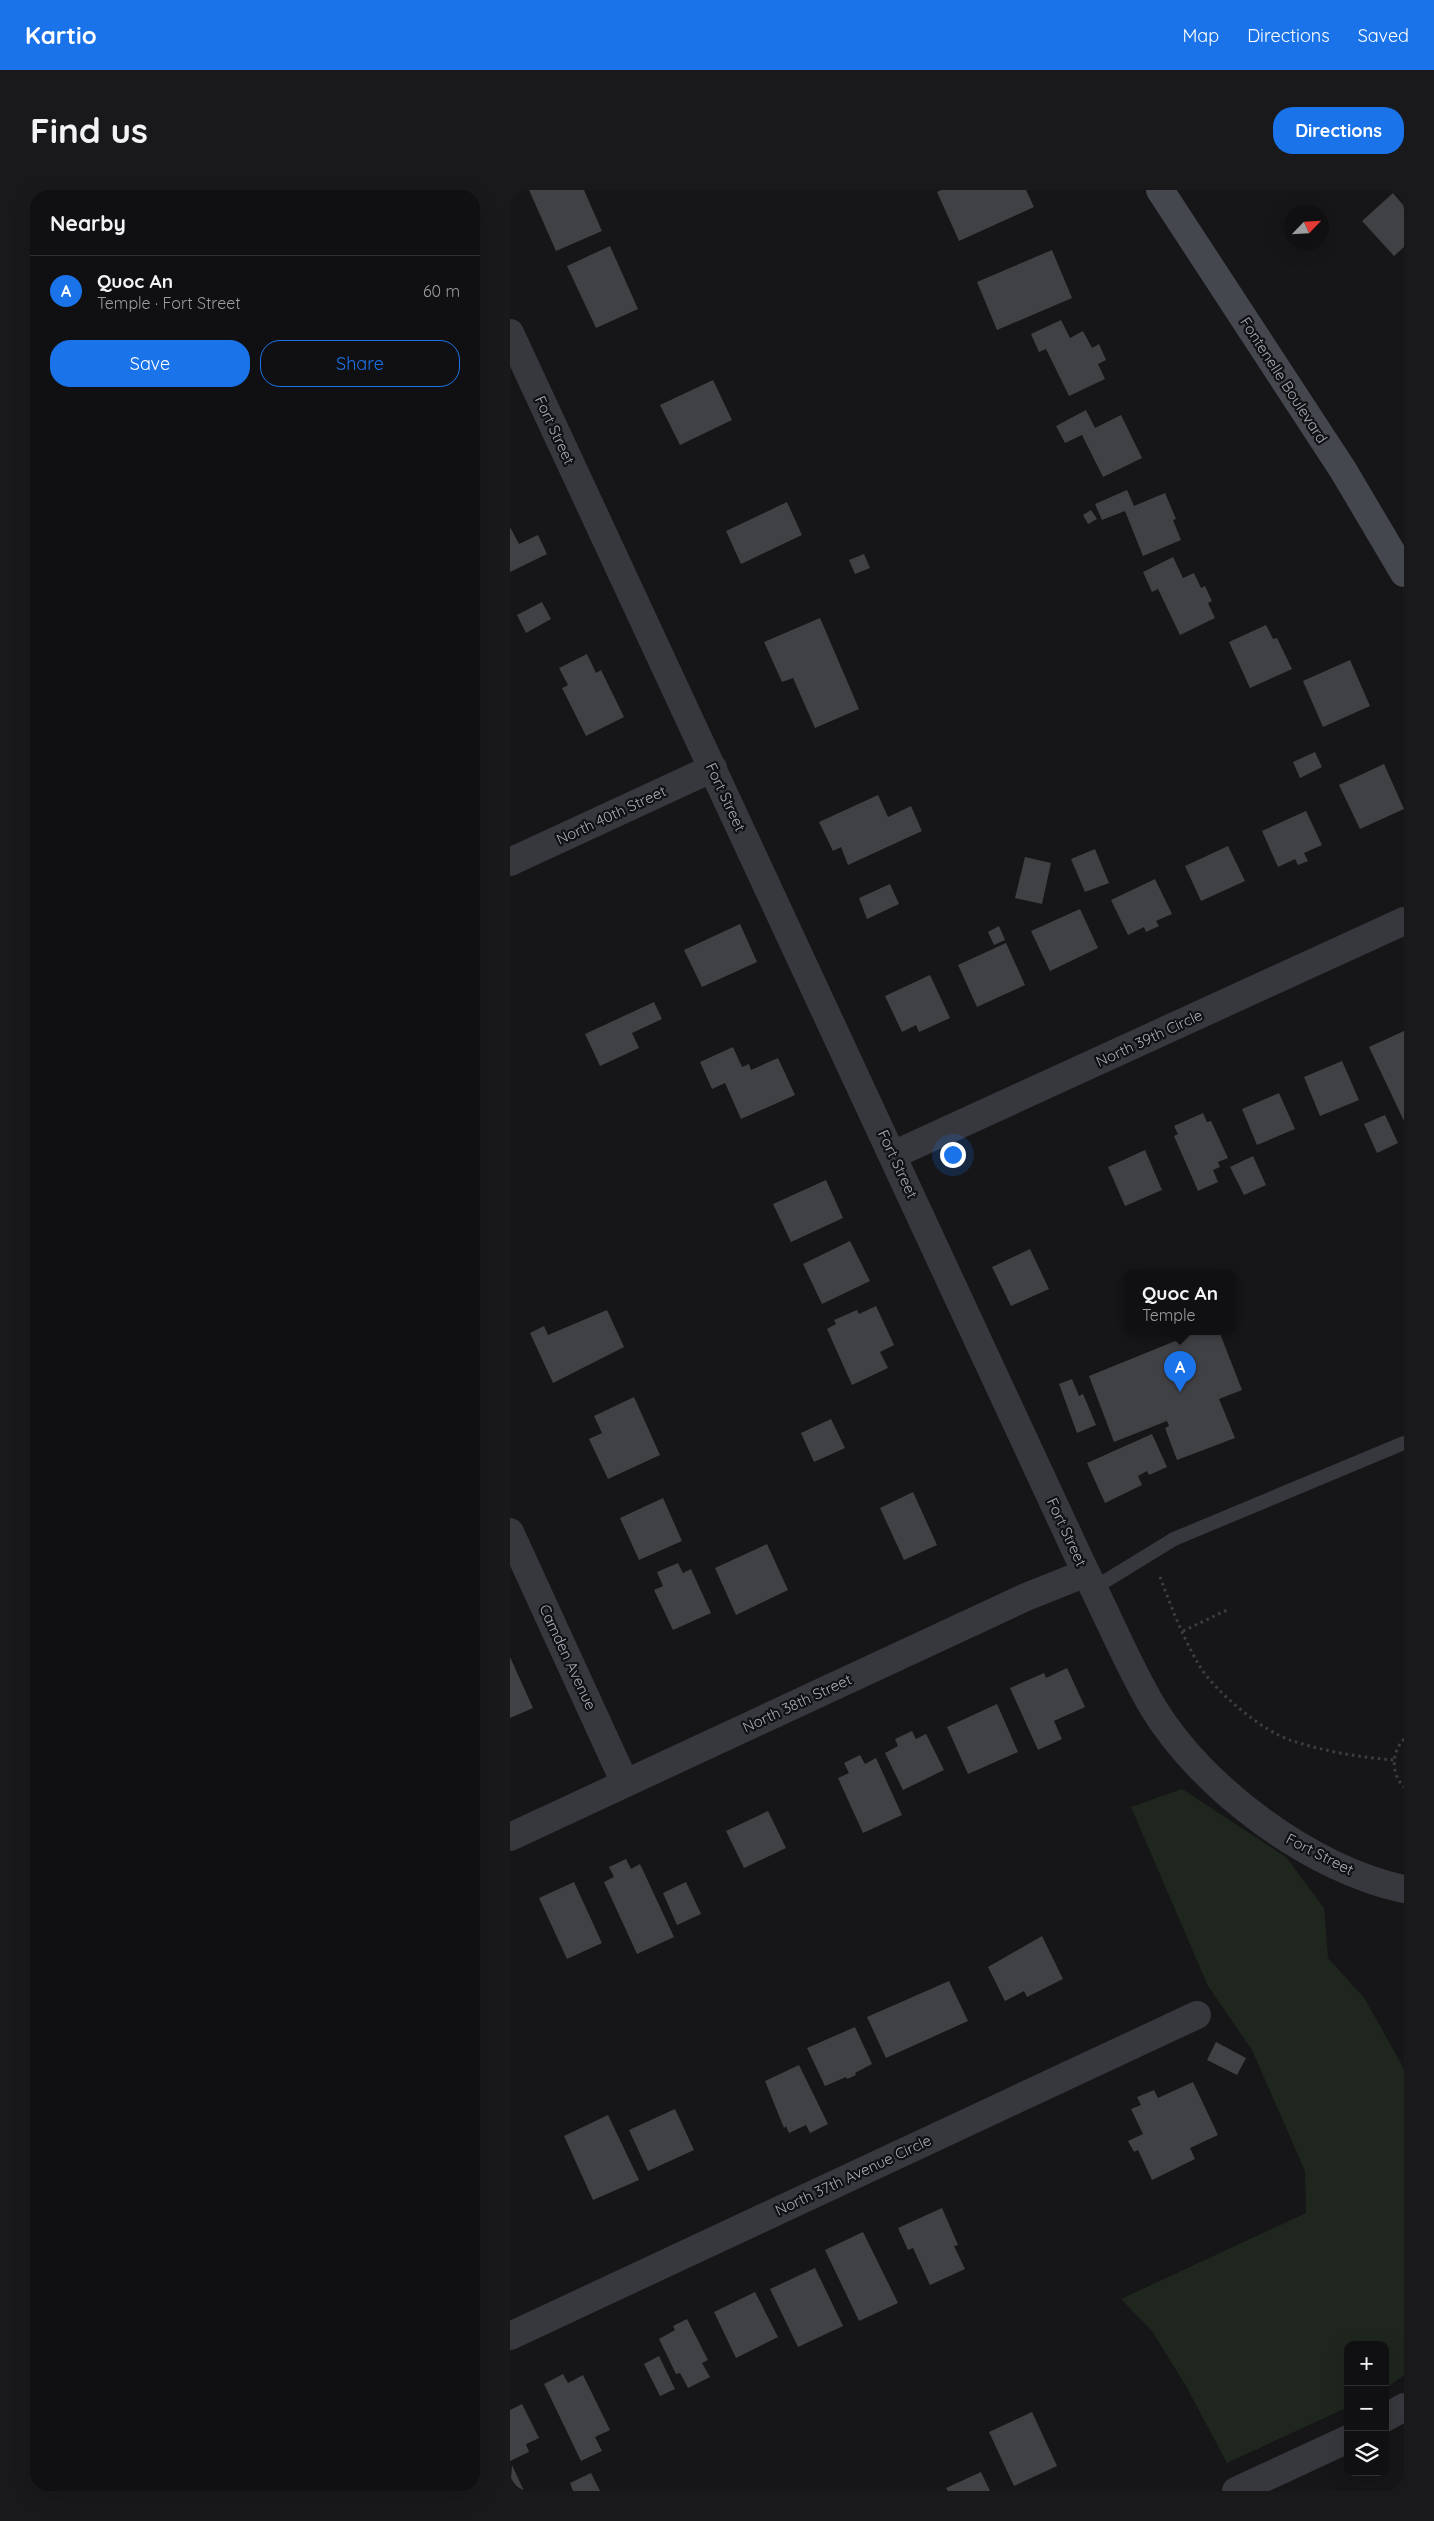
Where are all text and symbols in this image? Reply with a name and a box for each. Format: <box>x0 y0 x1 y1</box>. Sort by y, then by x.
text: Kartio <box>25 20 97 50</box>
text: Map <box>1182 24 1219 47</box>
text: Directions <box>1247 24 1330 47</box>
text: Saved <box>1358 24 1409 47</box>
button: Directions <box>1273 107 1404 154</box>
text: Find us <box>30 108 148 152</box>
north arrow <box>1284 205 1329 250</box>
text: Nearby <box>50 210 126 236</box>
text: Quoc An <box>97 269 173 293</box>
text: A <box>61 281 71 301</box>
text: 60 m <box>423 281 460 301</box>
text: Temple · Fort Street <box>97 293 241 313</box>
street label: Fontenelle Boulevard <box>1236 313 1332 447</box>
button: Save <box>50 340 250 387</box>
button: Share <box>260 340 460 387</box>
street label: Fort Street <box>531 393 579 467</box>
street label: Fort Street <box>702 760 750 834</box>
street label: North 40th Street <box>553 781 669 849</box>
street label: North 39th Circle <box>1093 1005 1205 1071</box>
street label: Fort Street <box>874 1127 922 1201</box>
your location <box>940 1142 966 1168</box>
popup <box>1124 1270 1236 1335</box>
text: Quoc An <box>1142 1281 1218 1305</box>
text: Temple <box>1142 1305 1196 1325</box>
pin: A <box>1164 1351 1196 1392</box>
street label: Fort Street <box>1043 1495 1091 1569</box>
street label: Camden Avenue <box>535 1601 601 1713</box>
street label: North 38th Street <box>739 1669 855 1737</box>
street label: Fort Street <box>1283 1829 1357 1879</box>
street label: North 37th Avenue Circle <box>772 2130 934 2220</box>
map controls <box>1344 2341 1389 2476</box>
button: + <box>1344 2341 1389 2386</box>
button: − <box>1344 2386 1389 2431</box>
button: layers <box>1344 2431 1389 2476</box>

